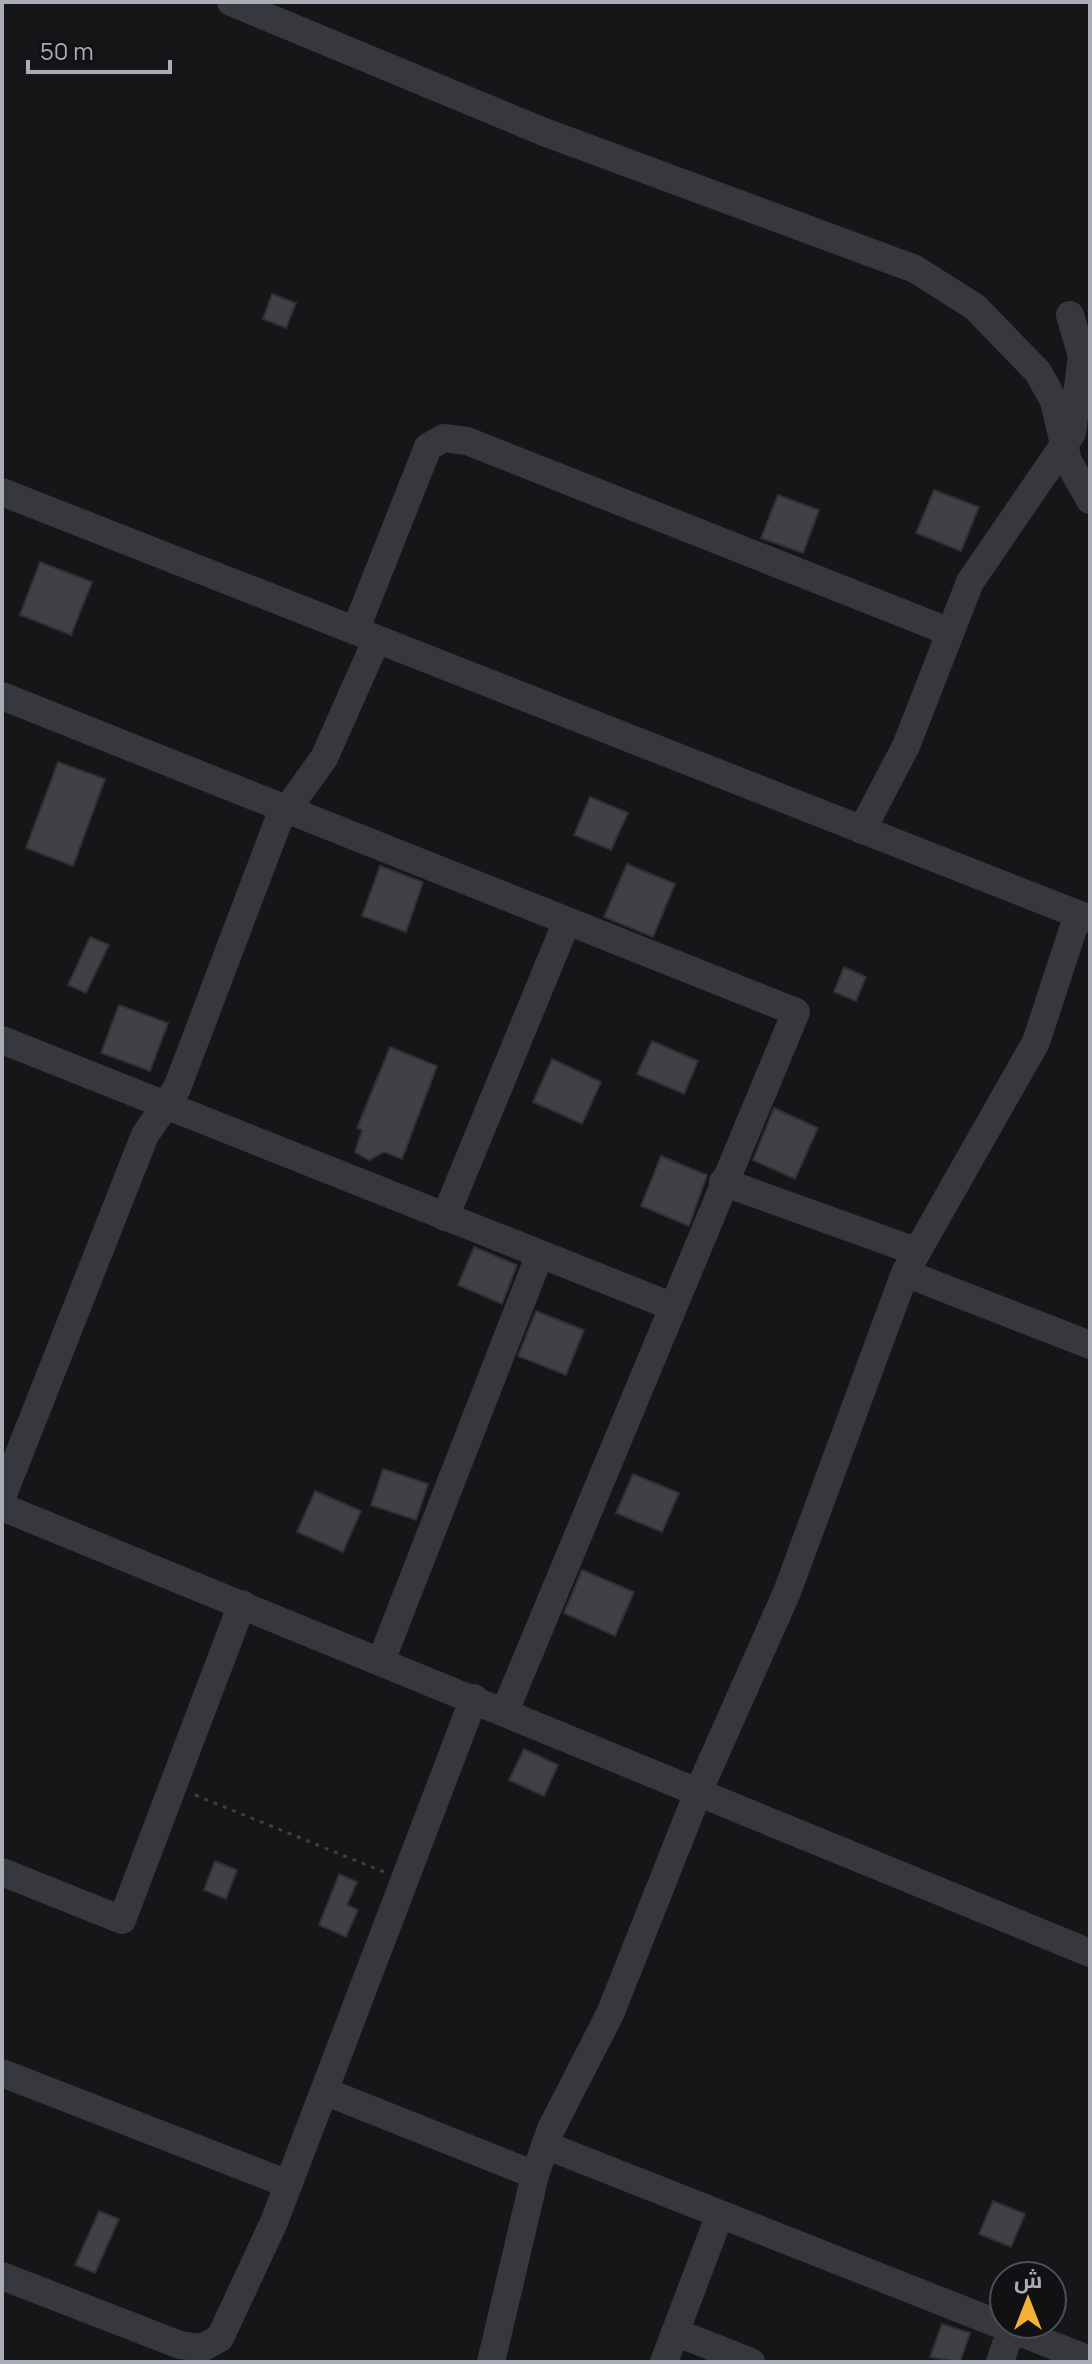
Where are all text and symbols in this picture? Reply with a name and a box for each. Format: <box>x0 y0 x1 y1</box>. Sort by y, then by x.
scale bar <box>28 24 170 74</box>
text: 50 m <box>40 34 94 67</box>
north arrow <box>988 2260 1068 2340</box>
text: ش <box>1014 2265 1042 2295</box>

